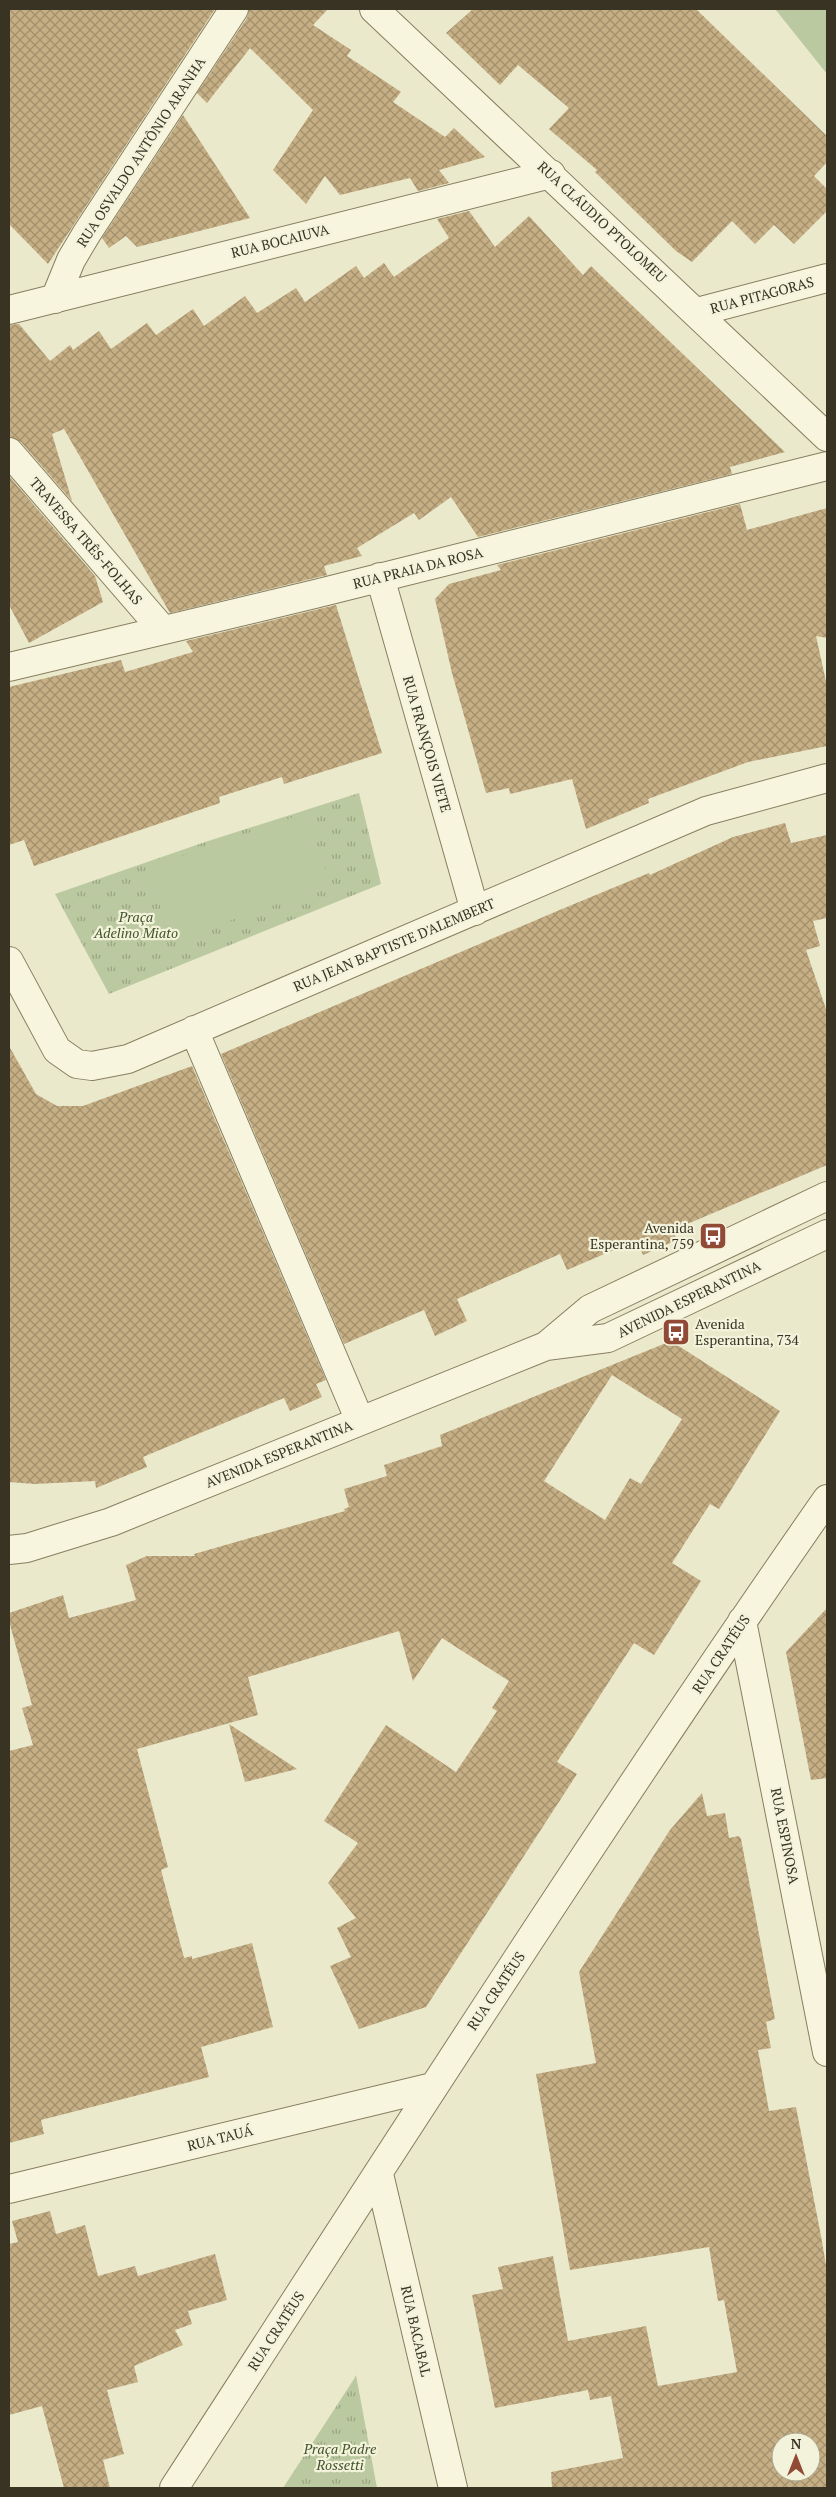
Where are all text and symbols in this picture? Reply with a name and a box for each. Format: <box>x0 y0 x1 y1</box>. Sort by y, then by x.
street label: RUA OSVALDO ANTÔNIO ARANHA <box>72 53 209 250</box>
street label: RUA CLÁUDIO PTOLOMEU <box>534 157 671 287</box>
street label: RUA BOCAIUVA <box>229 219 331 262</box>
street label: RUA PITAGORAS <box>708 272 816 317</box>
street label: TRAVESSA TRÊS-FOLHAS <box>26 473 147 609</box>
street label: RUA PRAIA DA ROSA <box>351 542 485 593</box>
street label: RUA FRANÇOIS VIETE <box>399 673 456 814</box>
street label: RUA JEAN BAPTISTE D'ALEMBERT <box>290 893 498 996</box>
park label: Praça Adelino Miato <box>93 907 178 942</box>
place label: Avenida Esperantina, 759 <box>590 1218 694 1253</box>
bus stop icon: Avenida Esperantina, 759 <box>698 1221 728 1251</box>
street label: AVENIDA ESPERANTINA <box>614 1255 764 1342</box>
place label: Avenida Esperantina, 734 <box>695 1314 799 1349</box>
bus stop icon: Avenida Esperantina, 734 <box>661 1317 691 1347</box>
street label: AVENIDA ESPERANTINA <box>202 1415 356 1492</box>
street label: RUA CRATÉUS <box>687 1611 754 1697</box>
street label: RUA ESPINOSA <box>767 1786 804 1886</box>
street label: RUA CRATÉUS <box>462 1948 529 2034</box>
street label: RUA TAUÁ <box>185 2120 255 2155</box>
street label: RUA BACABAL <box>397 2284 436 2378</box>
street label: RUA CRATÉUS <box>243 2287 308 2374</box>
north arrow <box>771 2432 821 2482</box>
text: N <box>791 2434 802 2453</box>
park label: Praça Padre Rossetti <box>303 2439 377 2474</box>

